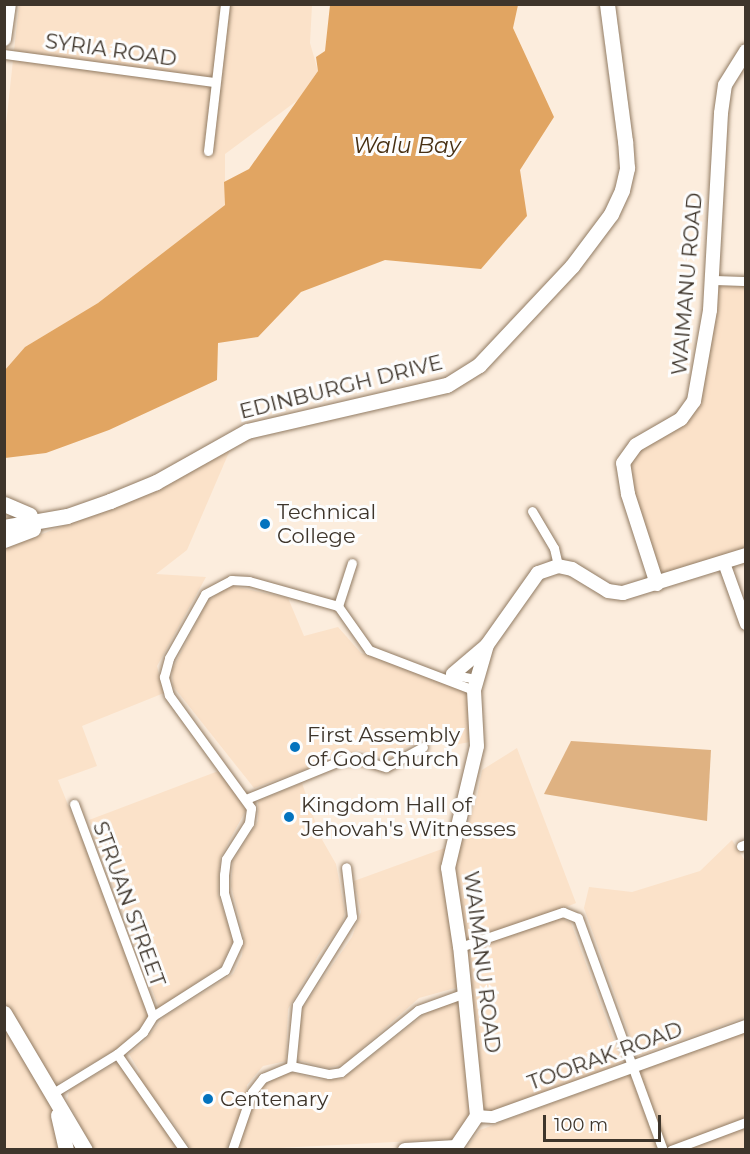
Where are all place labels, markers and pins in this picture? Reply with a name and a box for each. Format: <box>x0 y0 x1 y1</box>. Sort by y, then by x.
place label: Technical College <box>277 499 376 549</box>
marker: Technical College <box>258 517 272 531</box>
place label: First Assembly of God Church <box>307 722 460 772</box>
marker: First Assembly of God Church <box>288 740 302 754</box>
place label: Kingdom Hall of Jehovah's Witnesses <box>301 792 516 842</box>
marker: Kingdom Hall of Jehovah's Witnesses <box>282 810 296 824</box>
place label: Centenary <box>220 1086 328 1112</box>
marker: Centenary <box>201 1092 215 1106</box>

